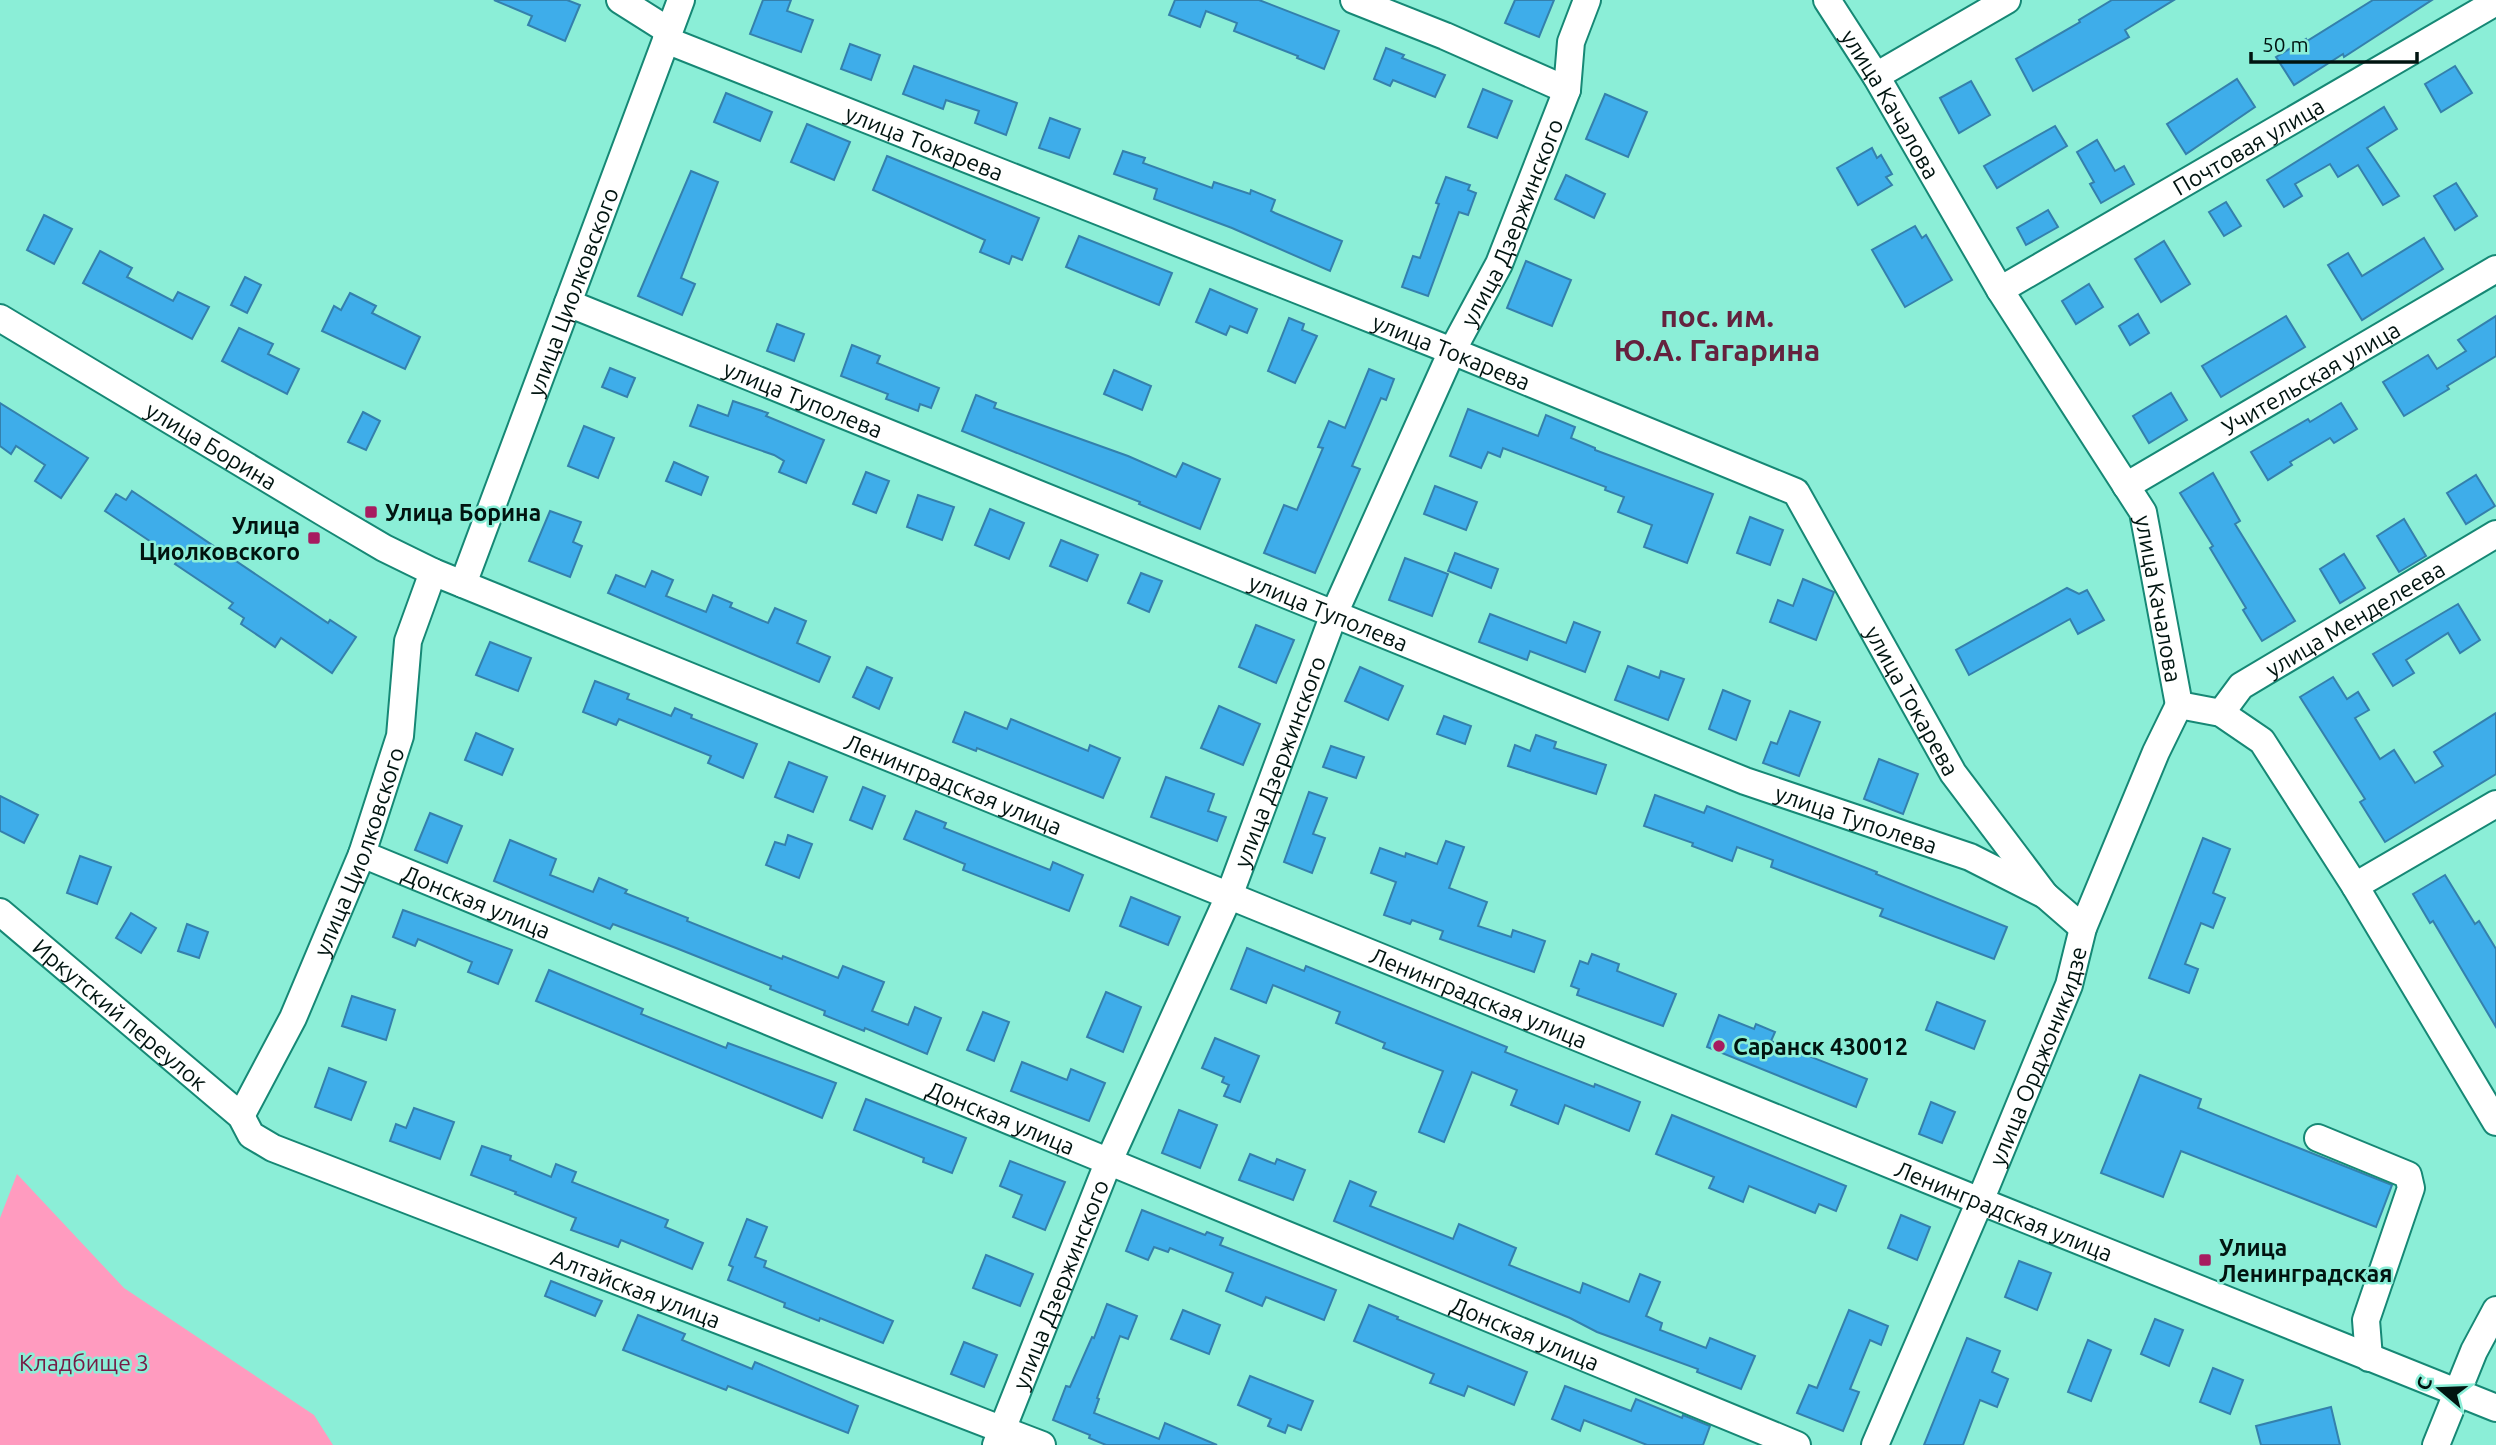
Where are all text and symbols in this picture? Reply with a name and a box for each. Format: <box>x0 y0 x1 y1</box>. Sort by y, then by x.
scale bar <box>2251 21 2417 65</box>
street label: улица Качалова <box>1837 25 1945 183</box>
text: 50 m <box>2262 32 2309 56</box>
street label: Почтовая улица <box>2168 92 2328 199</box>
street label: улица Токарева <box>842 100 1007 185</box>
street label: улица Дзержинского <box>1455 115 1567 330</box>
street label: улица Циолковского <box>522 184 622 400</box>
district label: пос. им. Ю.А. Гагарина <box>1614 299 1820 367</box>
street label: улица Токарева <box>1369 308 1534 394</box>
street label: Учительская улица <box>2217 316 2404 440</box>
street label: улица Туполева <box>720 355 886 442</box>
street label: улица Борина <box>142 396 282 494</box>
place label: Улица Борина <box>385 500 541 525</box>
marker: Улица Борина <box>363 504 379 520</box>
place label: Улица Циолковского <box>139 513 300 564</box>
street label: улица Качалова <box>2131 513 2187 684</box>
marker: Улица Циолковского <box>306 530 322 546</box>
street label: улица Менделеева <box>2261 555 2449 681</box>
street label: улица Туполева <box>1246 568 1412 655</box>
street label: улица Токарева <box>1861 621 1964 780</box>
street label: улица Дзержинского <box>1228 652 1330 871</box>
street label: Ленинградская улица <box>841 728 1066 839</box>
street label: улица Циолковского <box>308 744 408 960</box>
street label: улица Туполева <box>1772 780 1941 858</box>
street label: Донская улица <box>399 860 554 943</box>
street label: Иркутский переулок <box>28 933 213 1095</box>
street label: Ленинградская улица <box>1366 942 1591 1052</box>
street label: улица Орджоникидзе <box>1984 944 2091 1169</box>
place label: Саранск 430012 <box>1733 1034 1908 1059</box>
marker: Саранск 430012 <box>1711 1038 1727 1054</box>
street label: Донская улица <box>923 1076 1079 1159</box>
street label: Ленинградская улица <box>1892 1155 2116 1265</box>
street label: улица Дзержинского <box>1007 1176 1113 1393</box>
place label: Улица Ленинградская <box>2219 1235 2392 1286</box>
street label: Алтайская улица <box>548 1244 724 1332</box>
marker: Улица Ленинградская <box>2197 1252 2213 1268</box>
street label: Донская улица <box>1447 1291 1603 1375</box>
park label: Кладбище 3 <box>19 1350 149 1375</box>
north arrow <box>2405 1354 2475 1424</box>
text: С <box>2412 1374 2436 1393</box>

